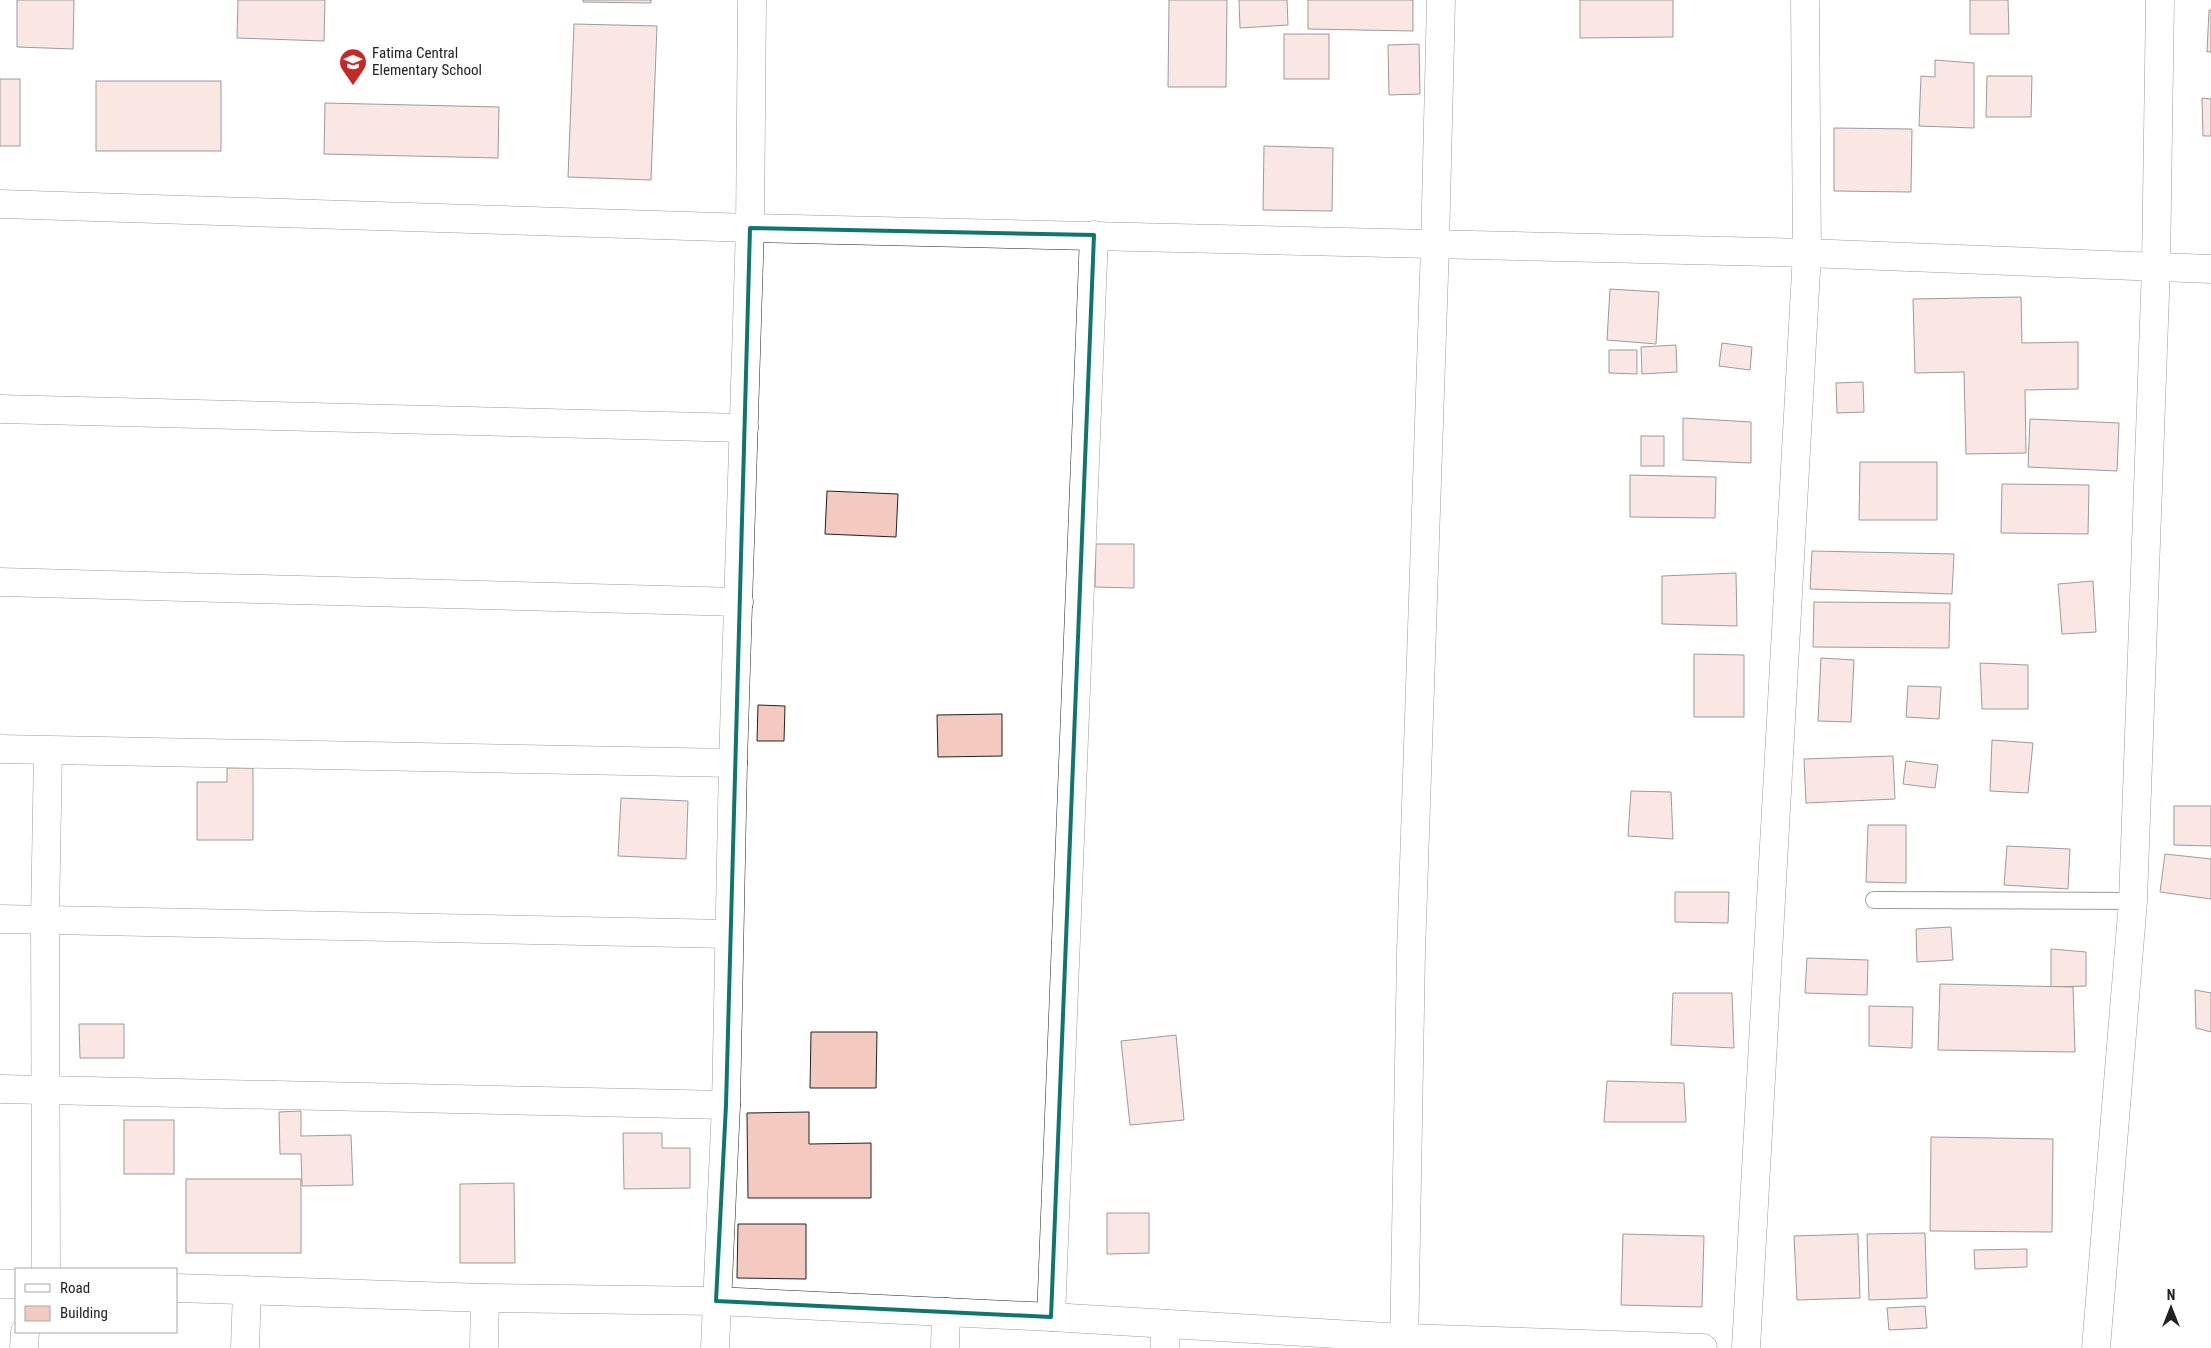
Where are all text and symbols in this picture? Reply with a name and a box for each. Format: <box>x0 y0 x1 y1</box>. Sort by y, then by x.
place label: Fatima Central Elementary School <box>372 44 482 79</box>
school or university icon: Fatima Central Elementary School <box>338 47 368 86</box>
legend <box>15 1268 178 1333</box>
text: Road <box>60 1279 90 1297</box>
north arrow <box>2146 1283 2196 1333</box>
text: N <box>2167 1287 2175 1303</box>
text: Building <box>60 1304 108 1322</box>

